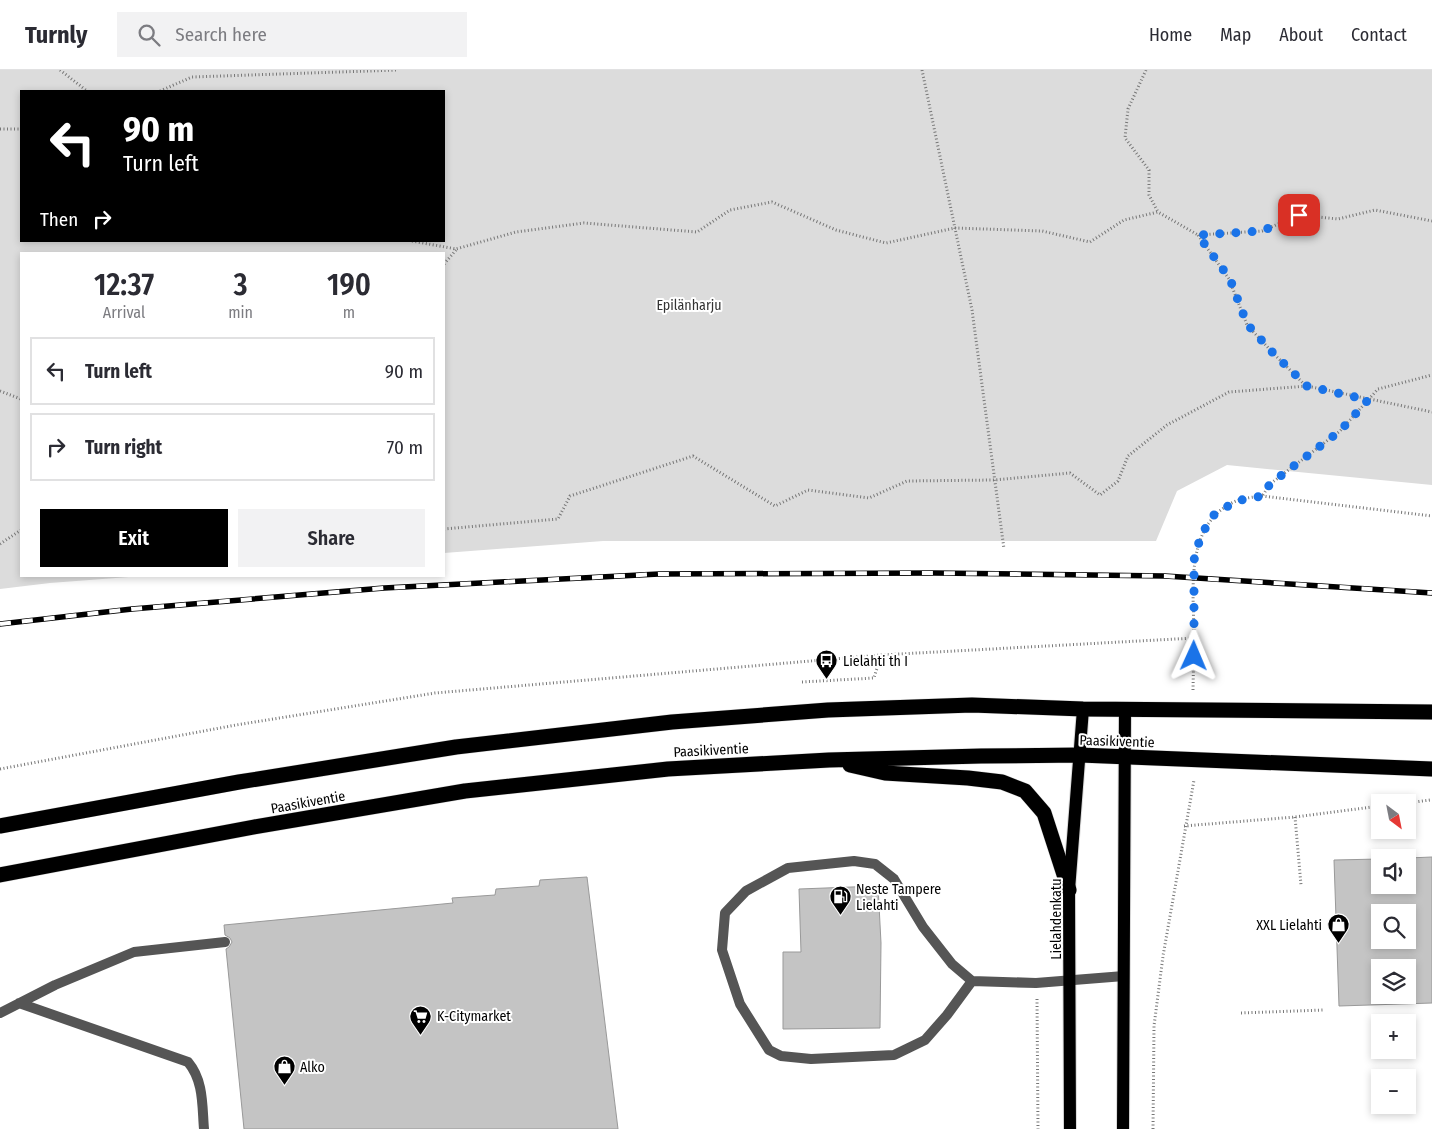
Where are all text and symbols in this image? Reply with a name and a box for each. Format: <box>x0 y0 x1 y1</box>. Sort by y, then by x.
search box <box>117 12 467 57</box>
text: Turnly <box>25 21 87 49</box>
icon: search <box>135 21 163 49</box>
text: Search here <box>175 23 267 46</box>
text: Home <box>1149 24 1192 46</box>
text: Map <box>1220 24 1251 46</box>
text: About <box>1279 24 1323 46</box>
text: Contact <box>1351 24 1407 46</box>
text: 90 m <box>123 108 194 150</box>
icon: left <box>40 110 105 175</box>
text: Turn left <box>123 150 199 177</box>
pin <box>1278 194 1320 236</box>
icon: arrive <box>1285 201 1313 229</box>
icon: right <box>88 205 116 233</box>
text: Then <box>40 208 78 231</box>
text: 12:37 <box>94 267 154 303</box>
text: 3 <box>234 267 248 303</box>
text: 190 <box>327 267 371 303</box>
park label: Epilänharju <box>656 297 722 314</box>
text: Arrival <box>103 303 145 322</box>
text: min <box>228 303 253 322</box>
text: m <box>343 303 355 322</box>
icon: left <box>42 357 70 385</box>
text: Turn left <box>85 360 152 383</box>
text: 90 m <box>385 360 423 383</box>
icon: right <box>42 433 70 461</box>
text: Turn right <box>85 436 162 459</box>
text: 70 m <box>387 436 423 459</box>
button: Exit <box>40 509 228 567</box>
button: Share <box>238 509 425 567</box>
position arrow <box>1167 629 1219 681</box>
bus stop icon: Lielahti th I <box>815 649 839 680</box>
place label: Lielahti th I <box>843 653 908 670</box>
street label: Paasikiventie <box>1079 732 1155 751</box>
street label: Paasikiventie <box>673 740 749 761</box>
street label: Paasikiventie <box>270 788 347 817</box>
north arrow <box>1371 794 1416 839</box>
map controls <box>1371 794 1416 1114</box>
button: sound <box>1371 849 1416 894</box>
street label: Lielahdenkatu <box>1048 878 1065 960</box>
place label: Neste Tampere Lielahti <box>856 881 941 914</box>
fuel station icon: Neste Tampere Lielahti <box>828 885 852 916</box>
button: search <box>1371 904 1416 949</box>
shop icon: XXL Lielahti <box>1326 913 1350 944</box>
place label: XXL Lielahti <box>1256 917 1322 934</box>
button: layers <box>1371 959 1416 1004</box>
supermarket icon: K-Citymarket <box>409 1004 433 1035</box>
place label: K-Citymarket <box>437 1008 511 1025</box>
button: + <box>1371 1014 1416 1059</box>
shop icon: Alko <box>272 1055 296 1086</box>
place label: Alko <box>300 1059 325 1076</box>
button: − <box>1371 1069 1416 1114</box>

